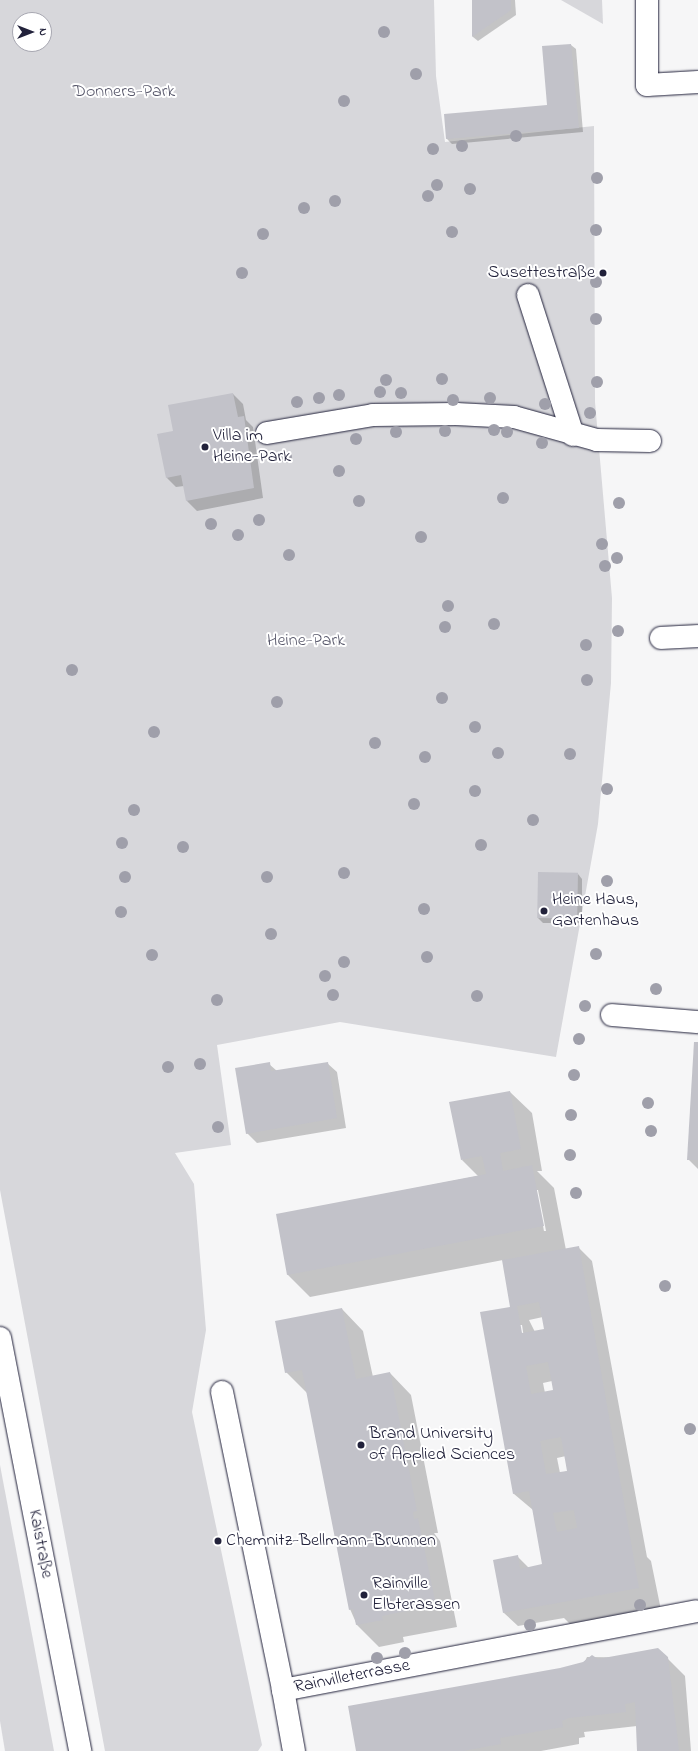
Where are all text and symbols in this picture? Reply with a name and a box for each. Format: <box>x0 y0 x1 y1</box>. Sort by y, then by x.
north arrow <box>12 12 52 52</box>
text: N <box>35 28 51 36</box>
park label: Donners-Park <box>73 81 175 103</box>
place label: Susettestraße <box>488 262 595 284</box>
marker: Susettestraße <box>598 268 608 278</box>
place label: Villa im Heine-Park <box>213 426 291 468</box>
marker: Villa im Heine-Park <box>200 442 210 452</box>
park label: Heine-Park <box>267 630 345 652</box>
place label: Heine Haus, Gartenhaus <box>552 890 639 932</box>
marker: Heine Haus, Gartenhaus <box>539 906 549 916</box>
place label: Brand University of Applied Sciences <box>369 1424 515 1466</box>
marker: Brand University of Applied Sciences <box>356 1440 366 1450</box>
street label: Kaistraße <box>23 1508 57 1580</box>
place label: Chemnitz-Bellmann-Brunnen <box>226 1530 436 1552</box>
marker: Chemnitz-Bellmann-Brunnen <box>213 1536 223 1546</box>
place label: Rainville Elbterassen <box>372 1574 460 1616</box>
marker: Rainville Elbterassen <box>359 1590 369 1600</box>
street label: Rainvilleterrasse <box>292 1655 412 1699</box>

